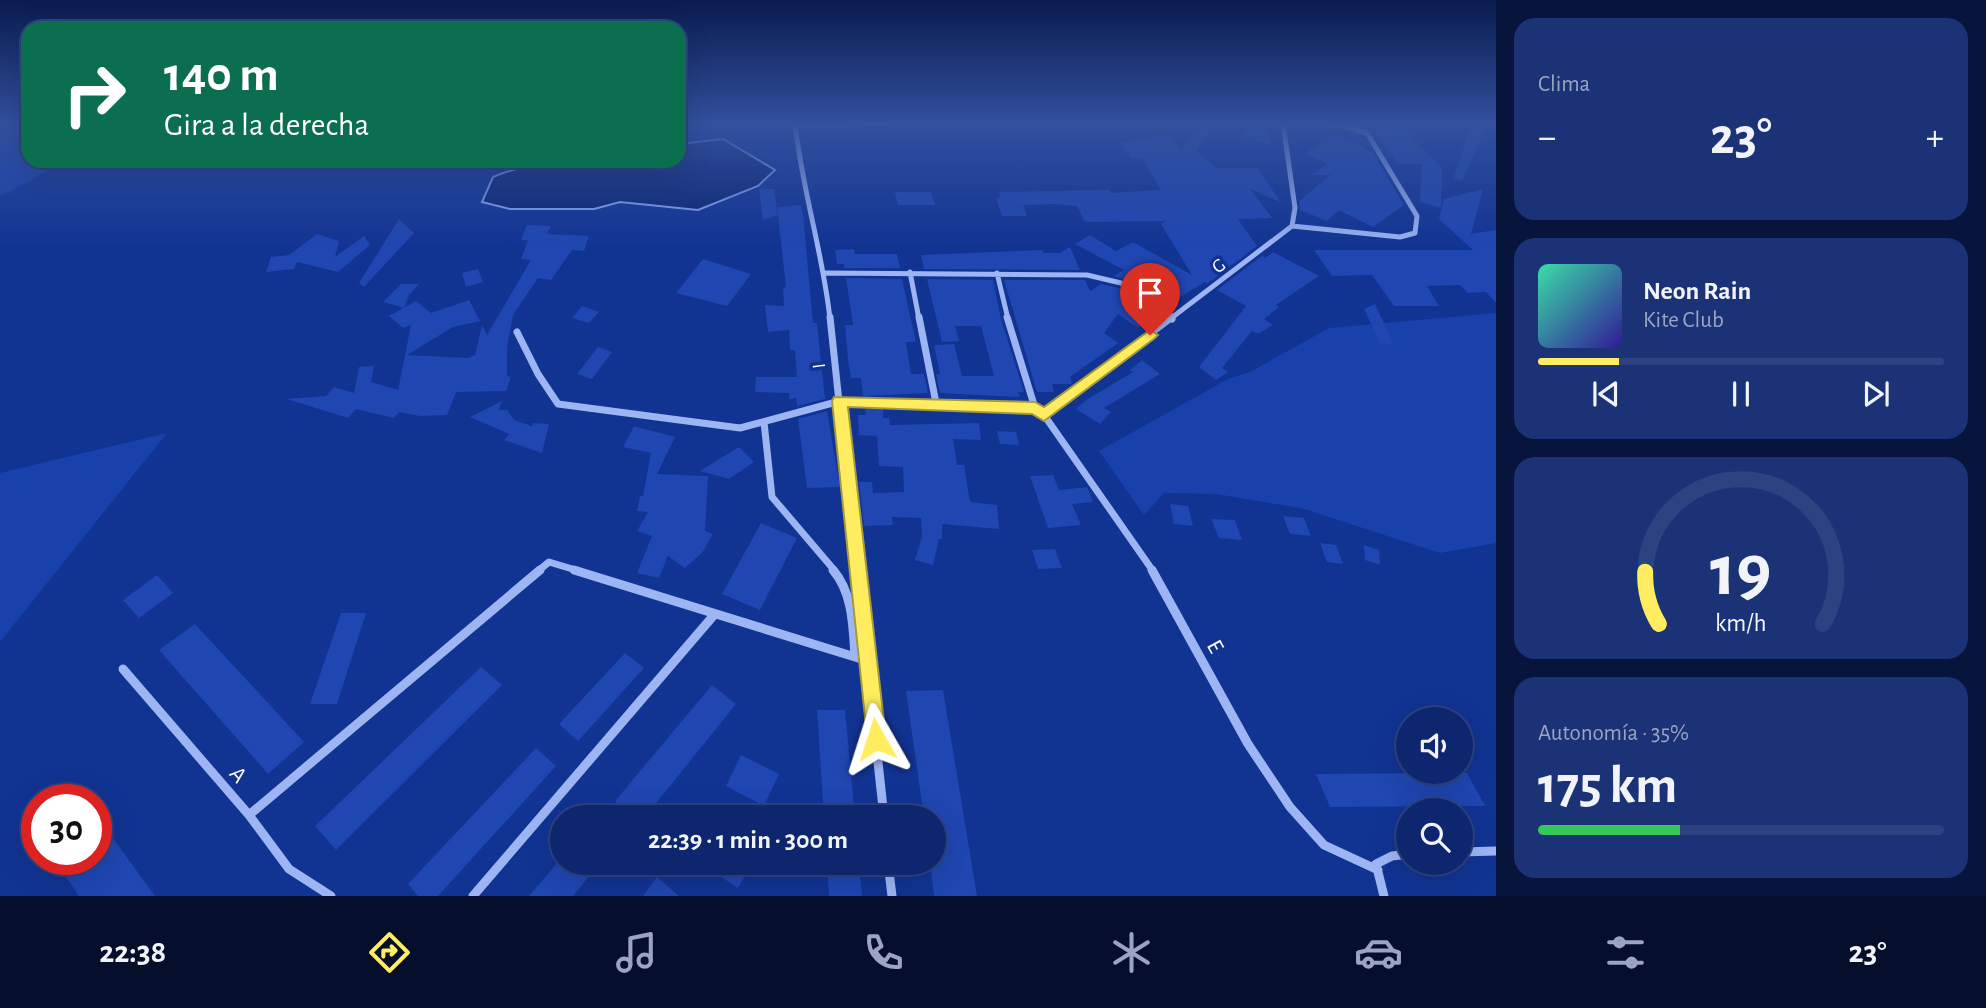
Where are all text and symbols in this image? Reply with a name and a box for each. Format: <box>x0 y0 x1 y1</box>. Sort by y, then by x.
icon: right <box>49 49 140 140</box>
text: 140 m <box>164 51 279 100</box>
text: Clima <box>1538 73 1590 96</box>
text: Gira a la derecha <box>164 109 369 141</box>
text: 23° <box>1710 111 1772 163</box>
text: − <box>1538 119 1556 157</box>
text: + <box>1926 119 1944 157</box>
street label: G <box>1209 255 1229 277</box>
pin <box>1120 263 1180 335</box>
icon: arrive <box>1131 274 1169 312</box>
text: Neon Rain <box>1643 278 1751 304</box>
text: Kite Club <box>1643 309 1724 332</box>
street label: I <box>810 362 829 370</box>
icon: previous <box>1587 375 1625 413</box>
icon: pause <box>1722 375 1760 413</box>
icon: next <box>1857 375 1895 413</box>
text: 19 <box>1710 536 1772 609</box>
text: km/h <box>1715 611 1767 636</box>
street label: E <box>1202 636 1227 657</box>
position arrow <box>839 702 913 776</box>
map controls <box>1396 707 1473 875</box>
button: sound <box>1396 707 1473 784</box>
text: Autonomía · 35% <box>1538 722 1689 745</box>
text: 175 km <box>1538 760 1677 812</box>
street label: A <box>225 762 251 788</box>
speed limit sign: 30 <box>21 784 112 875</box>
button: search <box>1396 798 1473 875</box>
text: 22:39 · 1 min · 300 m <box>648 827 848 853</box>
icon: directions <box>365 928 414 977</box>
icon: music <box>612 928 661 977</box>
icon: phone <box>859 928 908 977</box>
icon: climate <box>1107 928 1156 977</box>
icon: car <box>1354 928 1403 977</box>
icon: filters <box>1601 928 1650 977</box>
text: 22:38 <box>99 936 166 968</box>
text: 23° <box>1849 936 1887 968</box>

